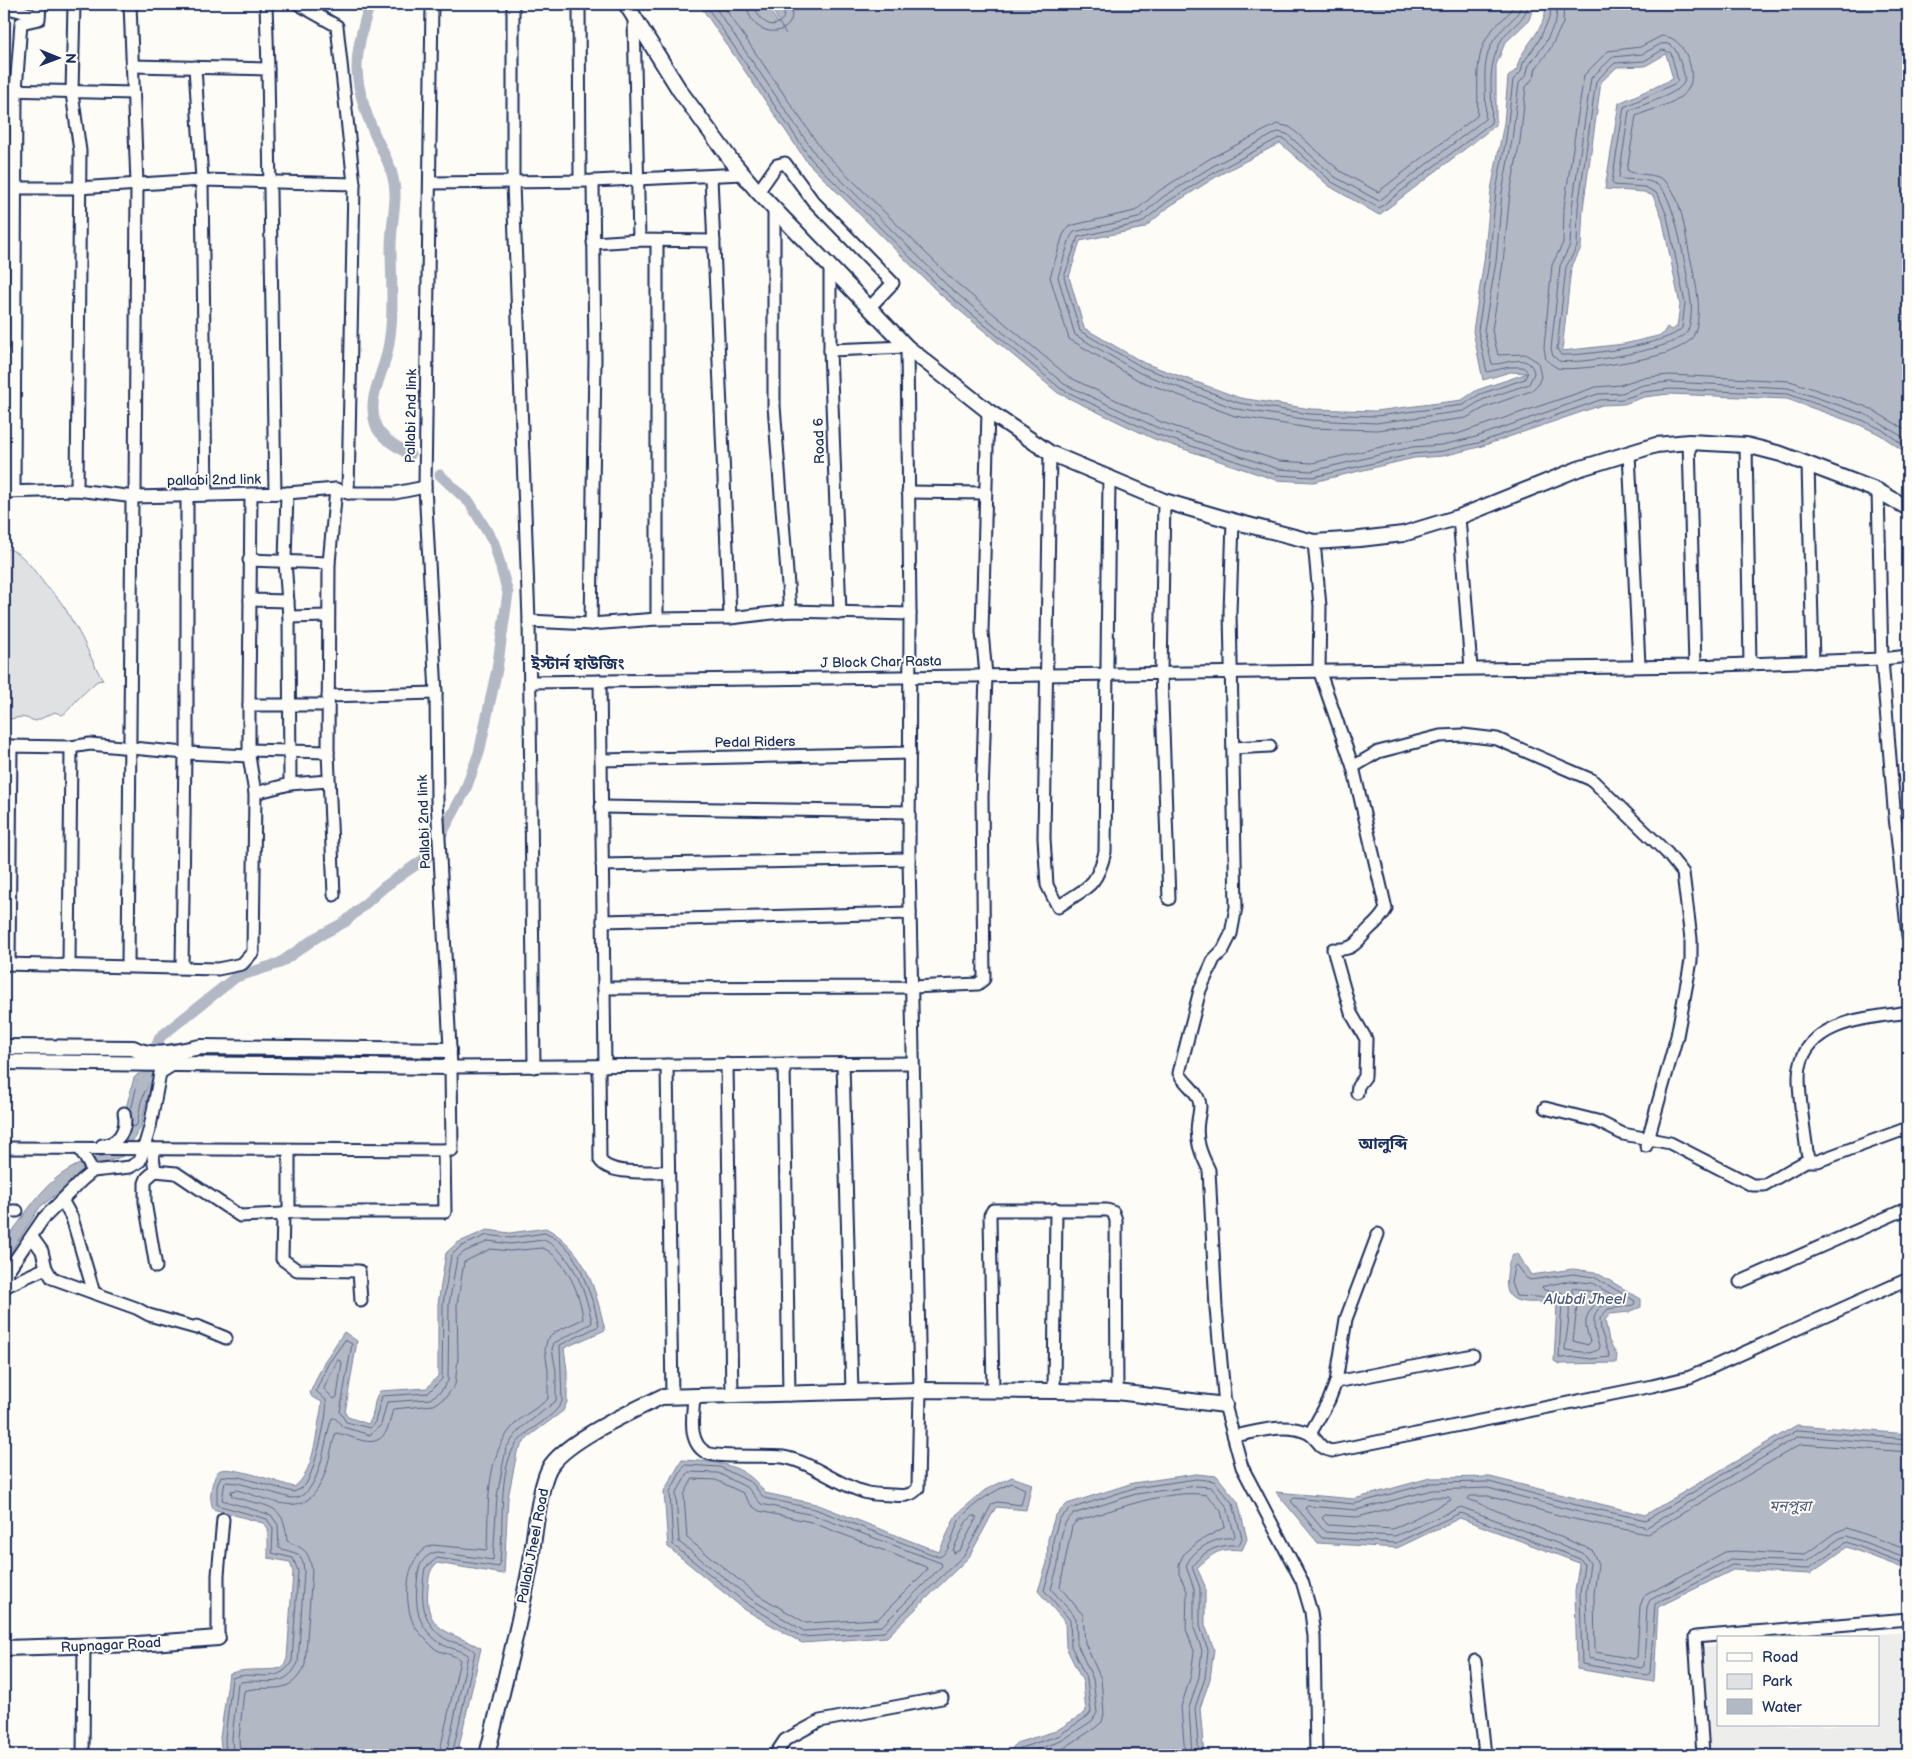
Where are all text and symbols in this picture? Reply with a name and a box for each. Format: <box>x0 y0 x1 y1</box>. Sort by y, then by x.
north arrow <box>32 32 82 82</box>
text: N <box>62 53 79 64</box>
street label: Pallabi 2nd link <box>402 369 420 463</box>
street label: Road 6 <box>810 417 828 464</box>
street label: pallabi 2nd link <box>167 471 261 489</box>
street label: J Block Char Rasta <box>820 652 942 672</box>
district label: ইস্টার্ন হাউজিং <box>530 653 625 674</box>
street label: Pedal Riders <box>714 733 796 751</box>
street label: Pallabi 2nd link <box>414 774 434 869</box>
district label: আলুব্দি <box>1357 1135 1408 1154</box>
water label: Alubdi Jheel <box>1543 1290 1626 1309</box>
street label: Pallabi Jheel Road <box>513 1487 553 1605</box>
water label: মনপুরা <box>1769 1497 1814 1516</box>
street label: Rupnagar Road <box>60 1634 162 1656</box>
legend <box>1717 1636 1880 1726</box>
text: Road <box>1762 1648 1798 1667</box>
text: Park <box>1762 1672 1793 1691</box>
text: Water <box>1762 1698 1802 1717</box>

